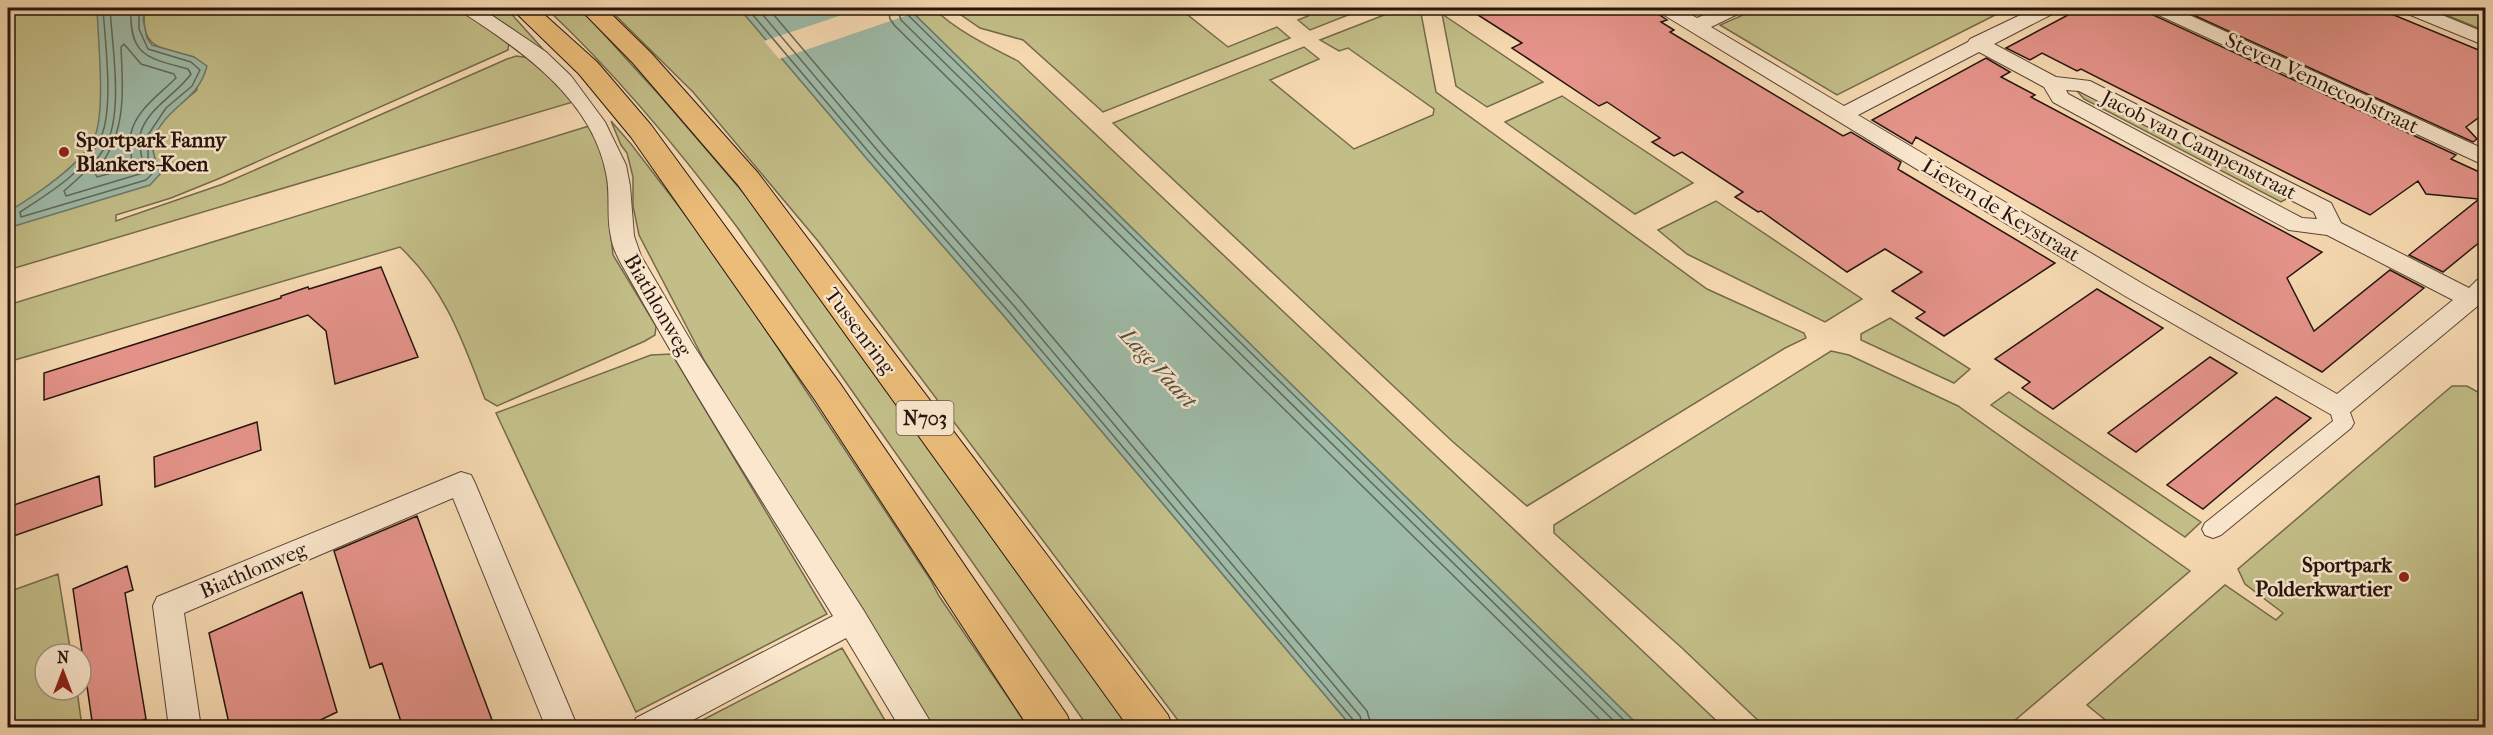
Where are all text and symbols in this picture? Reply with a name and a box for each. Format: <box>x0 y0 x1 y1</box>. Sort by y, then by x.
street label: Steven Vennecoolstraat <box>2222 28 2423 139</box>
street label: Jacob van Campenstraat <box>2096 84 2301 205</box>
place label: Sportpark Fanny Blankers-Koen <box>76 128 228 176</box>
marker: Sportpark Fanny Blankers-Koen <box>57 145 71 159</box>
street label: Lieven de Keystraat <box>1918 153 2085 267</box>
street label: Biathlonweg <box>619 250 697 361</box>
street label: Tussenring <box>820 283 901 380</box>
water label: Lage Vaart <box>1113 321 1203 414</box>
road number: N703 <box>896 401 954 435</box>
street label: Biathlonweg <box>196 536 311 603</box>
place label: Sportpark Polderkwartier <box>2255 553 2393 601</box>
marker: Sportpark Polderkwartier <box>2397 570 2411 584</box>
north arrow <box>33 642 93 702</box>
text: N <box>57 648 70 667</box>

